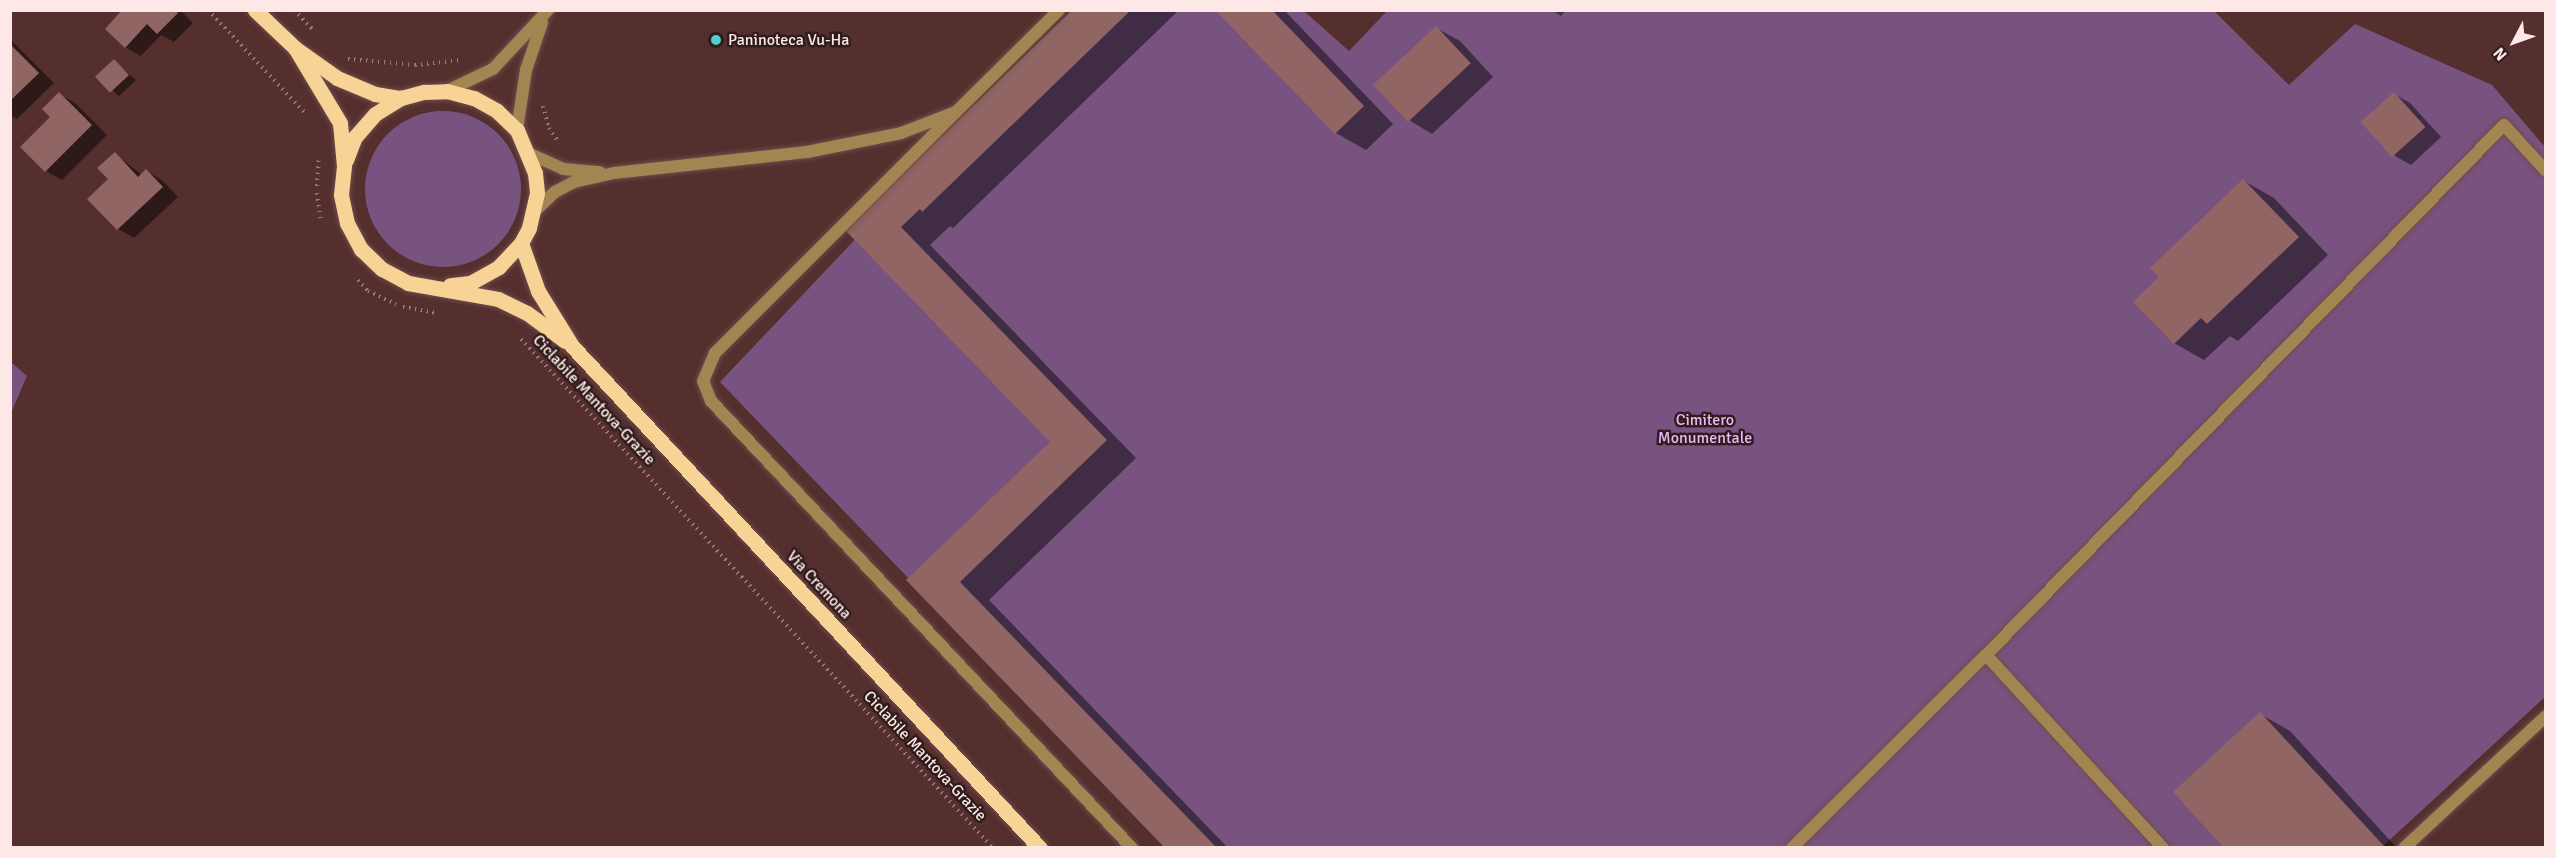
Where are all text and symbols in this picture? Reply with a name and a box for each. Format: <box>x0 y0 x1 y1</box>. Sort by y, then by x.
north arrow <box>2484 12 2544 72</box>
place label: Paninoteca Vu-Ha <box>728 30 849 50</box>
marker: Paninoteca Vu-Ha <box>709 33 723 47</box>
text: N <box>2489 43 2512 65</box>
street label: Ciclabile Mantova-Grazie <box>529 331 659 469</box>
park label: Cimitero Monumentale <box>1658 410 1752 448</box>
street label: Via Cremona <box>783 547 855 623</box>
street label: Ciclabile Mantova-Grazie <box>860 687 990 825</box>

